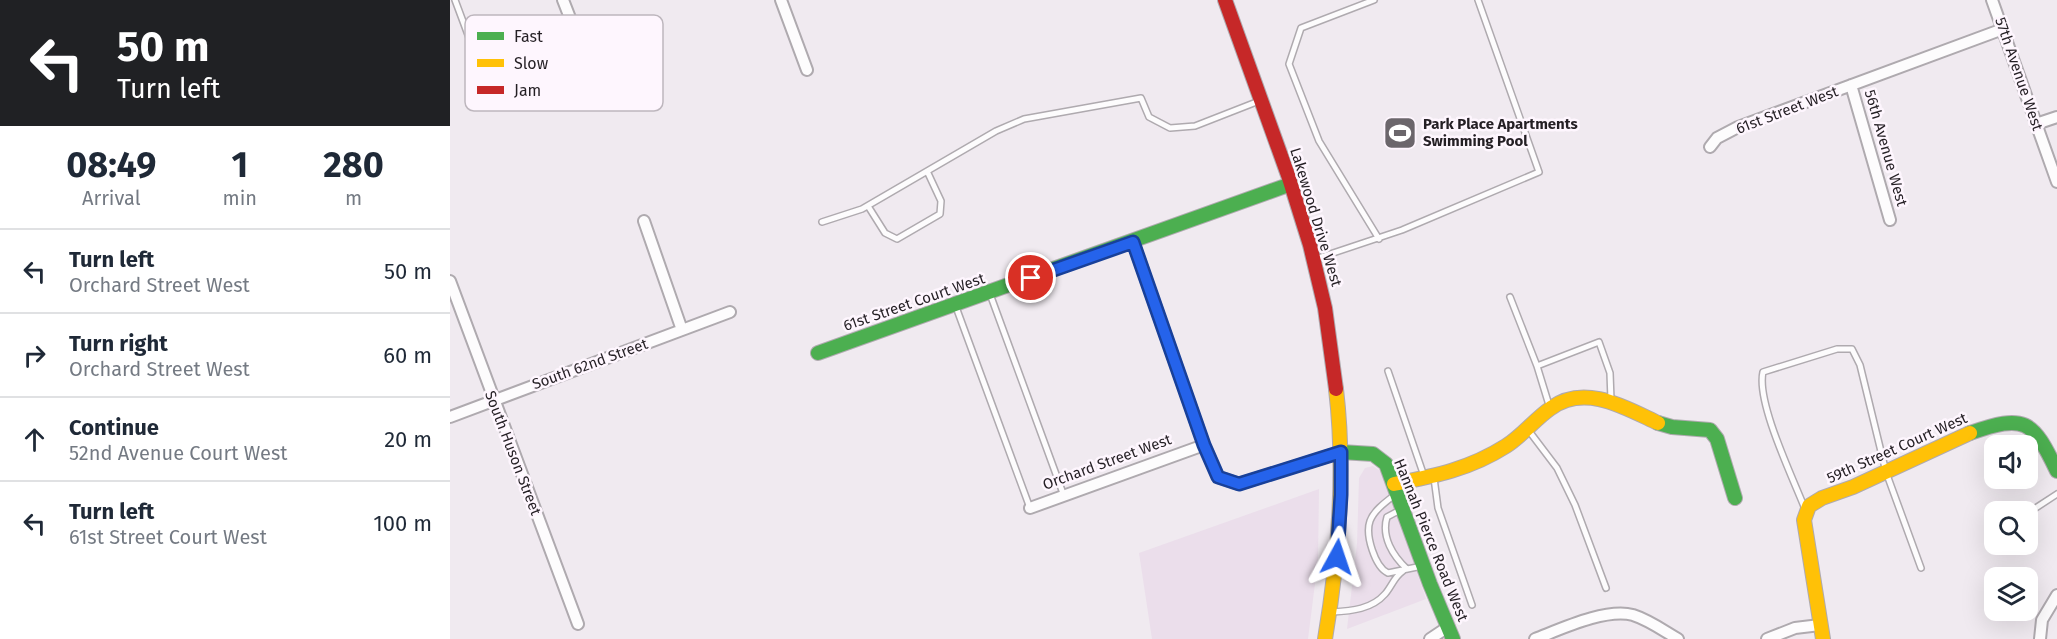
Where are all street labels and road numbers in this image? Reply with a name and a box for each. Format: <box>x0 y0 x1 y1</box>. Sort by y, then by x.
street label: 57th Avenue West <box>1991 15 2047 134</box>
street label: 61st Street West <box>1734 82 1841 138</box>
street label: 56th Avenue West <box>1861 88 1911 209</box>
street label: Lakewood Drive West <box>1286 145 1346 289</box>
street label: 61st Street Court West <box>841 269 988 335</box>
street label: South 62nd Street <box>530 335 651 393</box>
street label: South Huson Street <box>481 388 545 518</box>
street label: 59th Street Court West <box>1824 409 1970 487</box>
street label: Orchard Street West <box>1040 430 1174 494</box>
street label: Hannah Pierce Road West <box>1390 456 1472 624</box>

